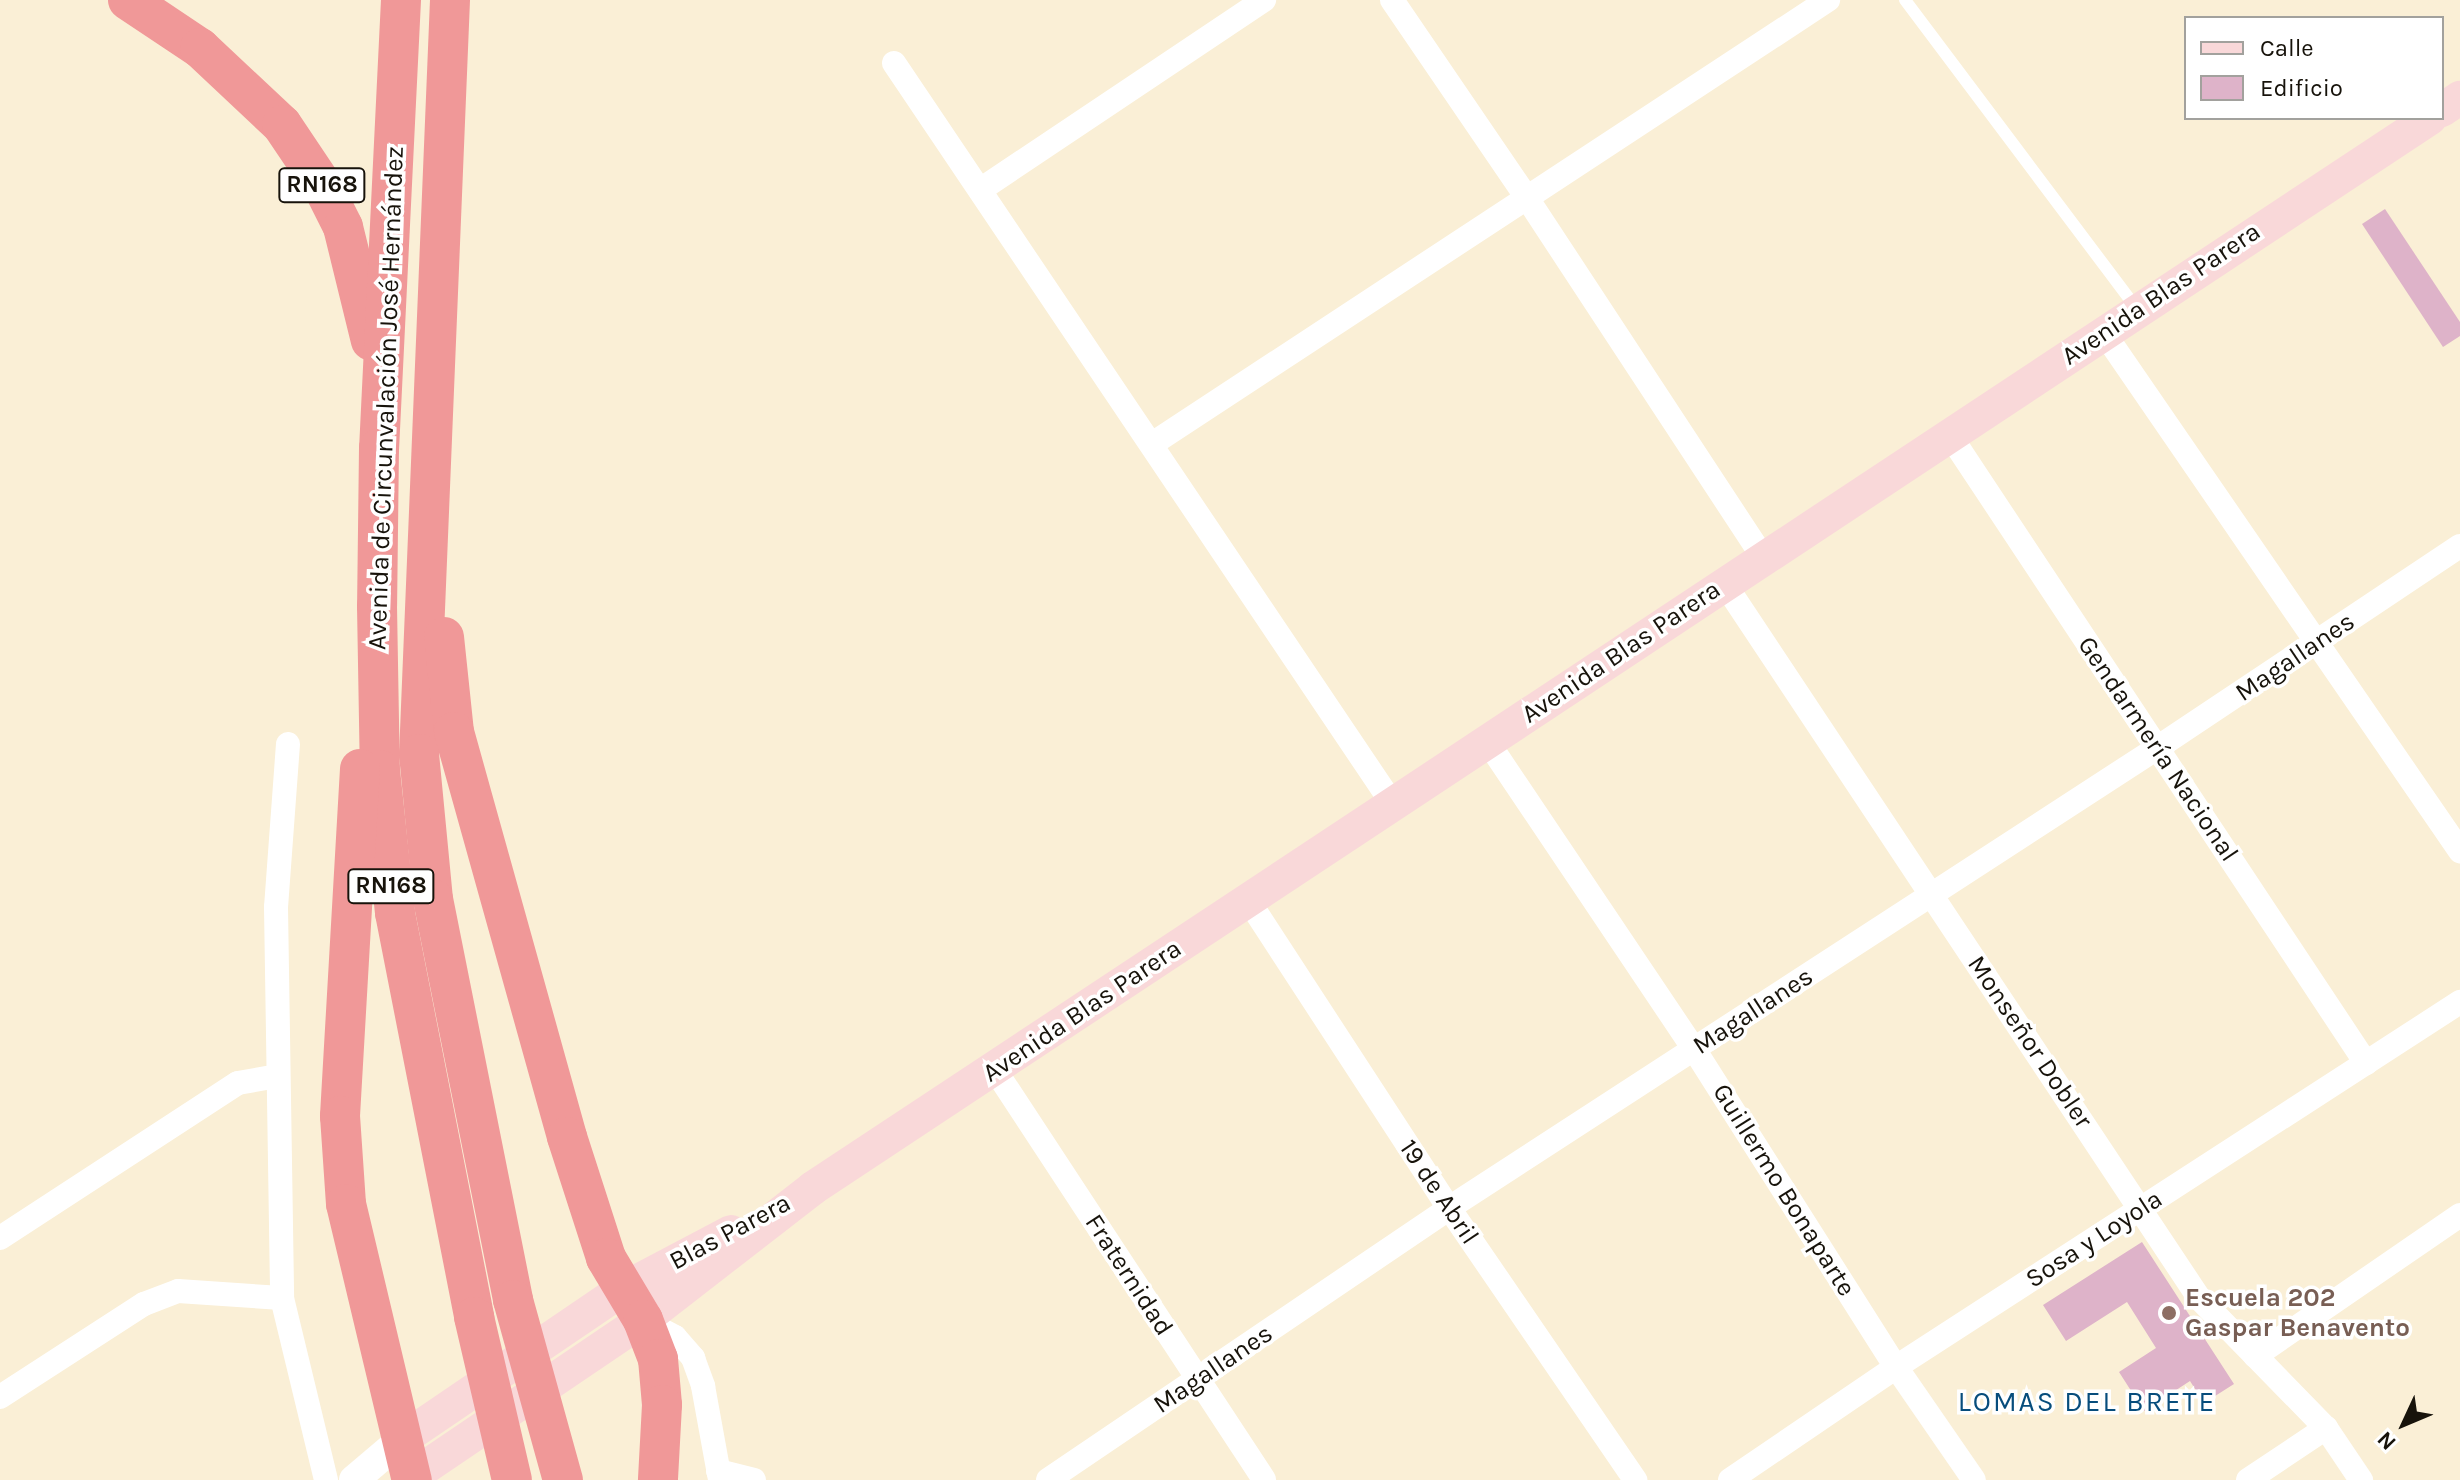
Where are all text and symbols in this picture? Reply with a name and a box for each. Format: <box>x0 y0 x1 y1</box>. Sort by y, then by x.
legend <box>2184 16 2444 120</box>
text: Calle <box>2260 34 2314 62</box>
text: Edificio <box>2260 74 2343 102</box>
street label: Avenida de Circunvalación José Hernández <box>362 146 410 650</box>
road number: RN168 <box>278 165 366 205</box>
street label: Avenida Blas Parera <box>2056 216 2266 372</box>
street label: Avenida Blas Parera <box>1516 574 1726 730</box>
street label: Magallanes <box>2230 606 2360 708</box>
street label: Gendarmería Nacional <box>2071 630 2245 868</box>
road number: RN168 <box>347 866 435 906</box>
street label: Avenida Blas Parera <box>977 933 1187 1089</box>
street label: Monseñor Dobler <box>1961 950 2099 1134</box>
street label: Magallanes <box>1687 961 1819 1061</box>
street label: Guillermo Bonaparte <box>1706 1078 1862 1302</box>
street label: 19 de Abril <box>1393 1134 1485 1250</box>
street label: Sosa y Loyola <box>2020 1183 2168 1295</box>
street label: Blas Parera <box>664 1187 796 1277</box>
street label: Fraternidad <box>1078 1208 1180 1342</box>
place label: Escuela 202 Gaspar Benavento <box>2185 1282 2410 1344</box>
marker: Escuela 202 Gaspar Benavento <box>2160 1304 2178 1322</box>
street label: Magallanes <box>1148 1318 1278 1420</box>
north arrow <box>2364 1384 2444 1464</box>
district label: LOMAS DEL BRETE <box>1958 1385 2216 1419</box>
text: N <box>2372 1426 2402 1455</box>

